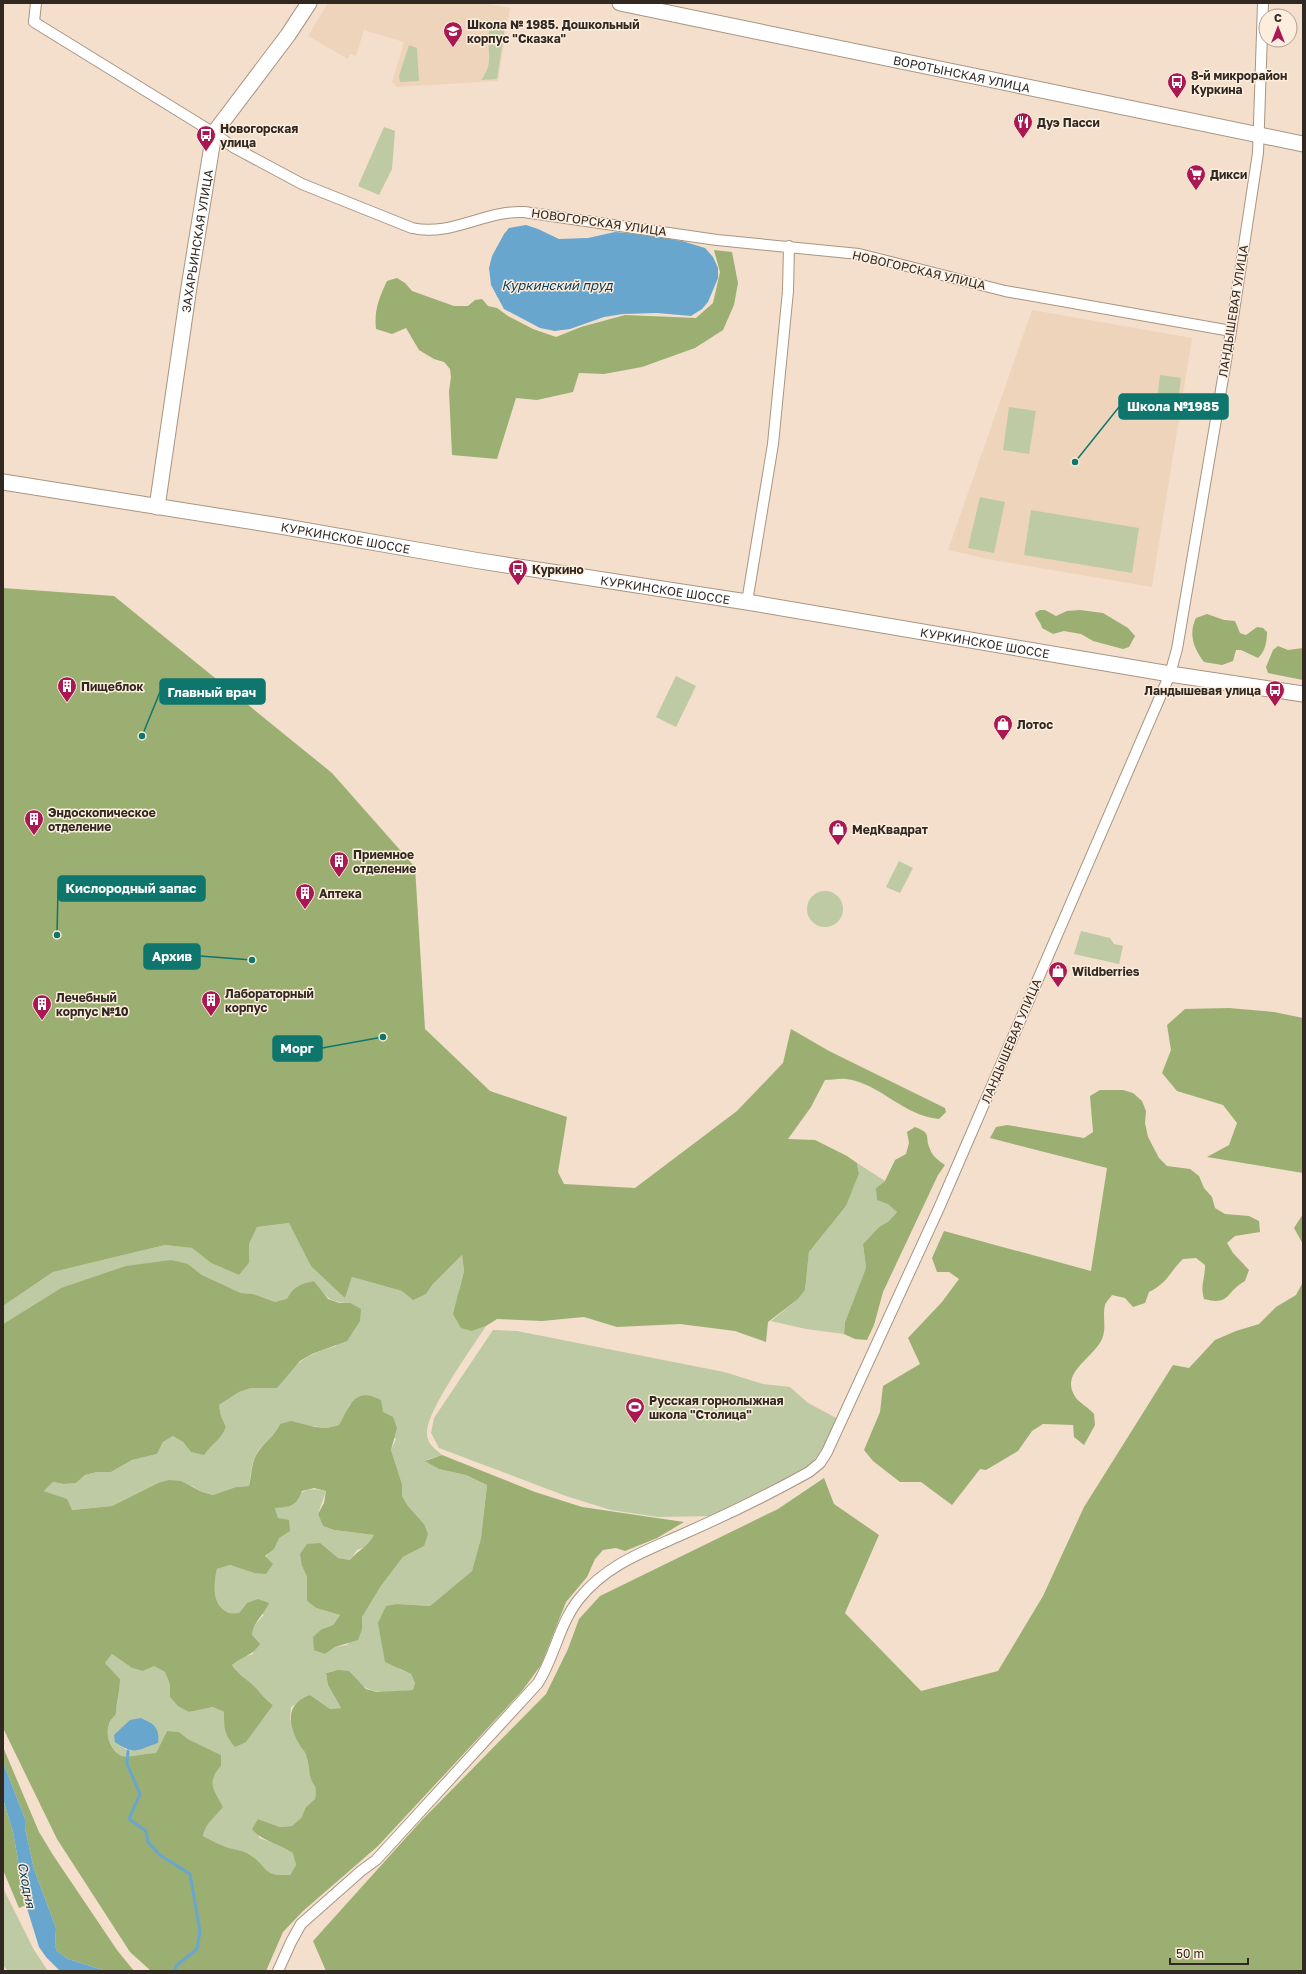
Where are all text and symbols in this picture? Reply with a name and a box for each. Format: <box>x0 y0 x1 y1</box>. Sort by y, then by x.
north arrow <box>1258 8 1298 48</box>
text: С <box>1274 11 1282 24</box>
place label: Школа № 1985. Дошкольный корпус "Сказка" <box>467 17 639 46</box>
school or university icon: Школа № 1985. Дошкольный корпус "Сказка" <box>442 20 464 48</box>
street label: ВОРОТЫНСКАЯ УЛИЦА <box>892 52 1032 95</box>
place label: 8-й микрорайон Куркина <box>1191 68 1287 97</box>
bus stop icon: 8-й микрорайон Куркина <box>1166 71 1188 99</box>
restaurant icon: Дуэ Пасси <box>1012 111 1034 139</box>
place label: Дуэ Пасси <box>1037 115 1100 130</box>
place label: Новогорская улица <box>220 121 298 150</box>
bus stop icon: Новогорская улица <box>195 124 217 152</box>
supermarket icon: Дикси <box>1185 163 1207 191</box>
place label: Дикси <box>1210 167 1247 182</box>
street label: ЗАХАРЬИНСКАЯ УЛИЦА <box>178 168 215 313</box>
street label: НОВОГОРСКАЯ УЛИЦА <box>530 205 668 239</box>
street label: ЛАНДЫШЕВАЯ УЛИЦА <box>1215 244 1251 378</box>
street label: НОВОГОРСКАЯ УЛИЦА <box>851 247 987 293</box>
water label: Куркинский пруд <box>501 277 614 293</box>
callout: Школа №1985 <box>1119 394 1228 419</box>
text: Школа №1985 <box>1127 398 1219 414</box>
street label: КУРКИНСКОЕ ШОССЕ <box>280 519 411 556</box>
bus stop icon: Куркино <box>507 558 529 586</box>
place label: Куркино <box>532 562 584 577</box>
street label: КУРКИНСКОЕ ШОССЕ <box>599 572 731 607</box>
street label: КУРКИНСКОЕ ШОССЕ <box>919 624 1051 661</box>
building icon: Пищеблок <box>56 675 78 703</box>
place label: Пищеблок <box>81 679 143 694</box>
callout: Главный врач <box>160 679 265 704</box>
bus stop icon: Ландышевая улица <box>1264 679 1286 707</box>
place label: Ландышевая улица <box>1144 683 1261 698</box>
text: Главный врач <box>168 684 256 700</box>
shop icon: Лотос <box>992 713 1014 741</box>
place label: Лотос <box>1017 717 1053 732</box>
place label: Эндоскопическое отделение <box>48 805 156 834</box>
building icon: Эндоскопическое отделение <box>23 808 45 836</box>
shop icon: МедКвадрат <box>827 818 849 846</box>
place label: МедКвадрат <box>852 822 928 837</box>
place label: Приемное отделение <box>353 847 416 876</box>
building icon: Приемное отделение <box>328 850 350 878</box>
callout: Кислородный запас <box>58 876 205 901</box>
text: Кислородный запас <box>66 880 197 896</box>
building icon: Аптека <box>294 882 316 910</box>
place label: Аптека <box>319 886 362 901</box>
callout: Архив <box>144 944 200 969</box>
text: Архив <box>152 948 192 964</box>
shop icon: Wildberries <box>1047 960 1069 988</box>
place label: Wildberries <box>1072 964 1140 979</box>
street label: ЛАНДЫШЕВАЯ УЛИЦА <box>978 976 1044 1106</box>
place label: Лабораторный корпус <box>225 986 314 1015</box>
building icon: Лабораторный корпус <box>200 989 222 1017</box>
place label: Лечебный корпус №10 <box>56 990 129 1019</box>
building icon: Лечебный корпус №10 <box>31 993 53 1021</box>
callout: Морг <box>273 1036 322 1061</box>
text: Морг <box>280 1040 314 1056</box>
place label: Русская горнолыжная школа "Столица" <box>649 1393 784 1422</box>
sports icon: Русская горнолыжная школа "Столица" <box>624 1396 646 1424</box>
water label: Сходня <box>15 1861 40 1911</box>
scale bar <box>1170 1940 1248 1966</box>
text: 50 m <box>1176 1946 1204 1961</box>

